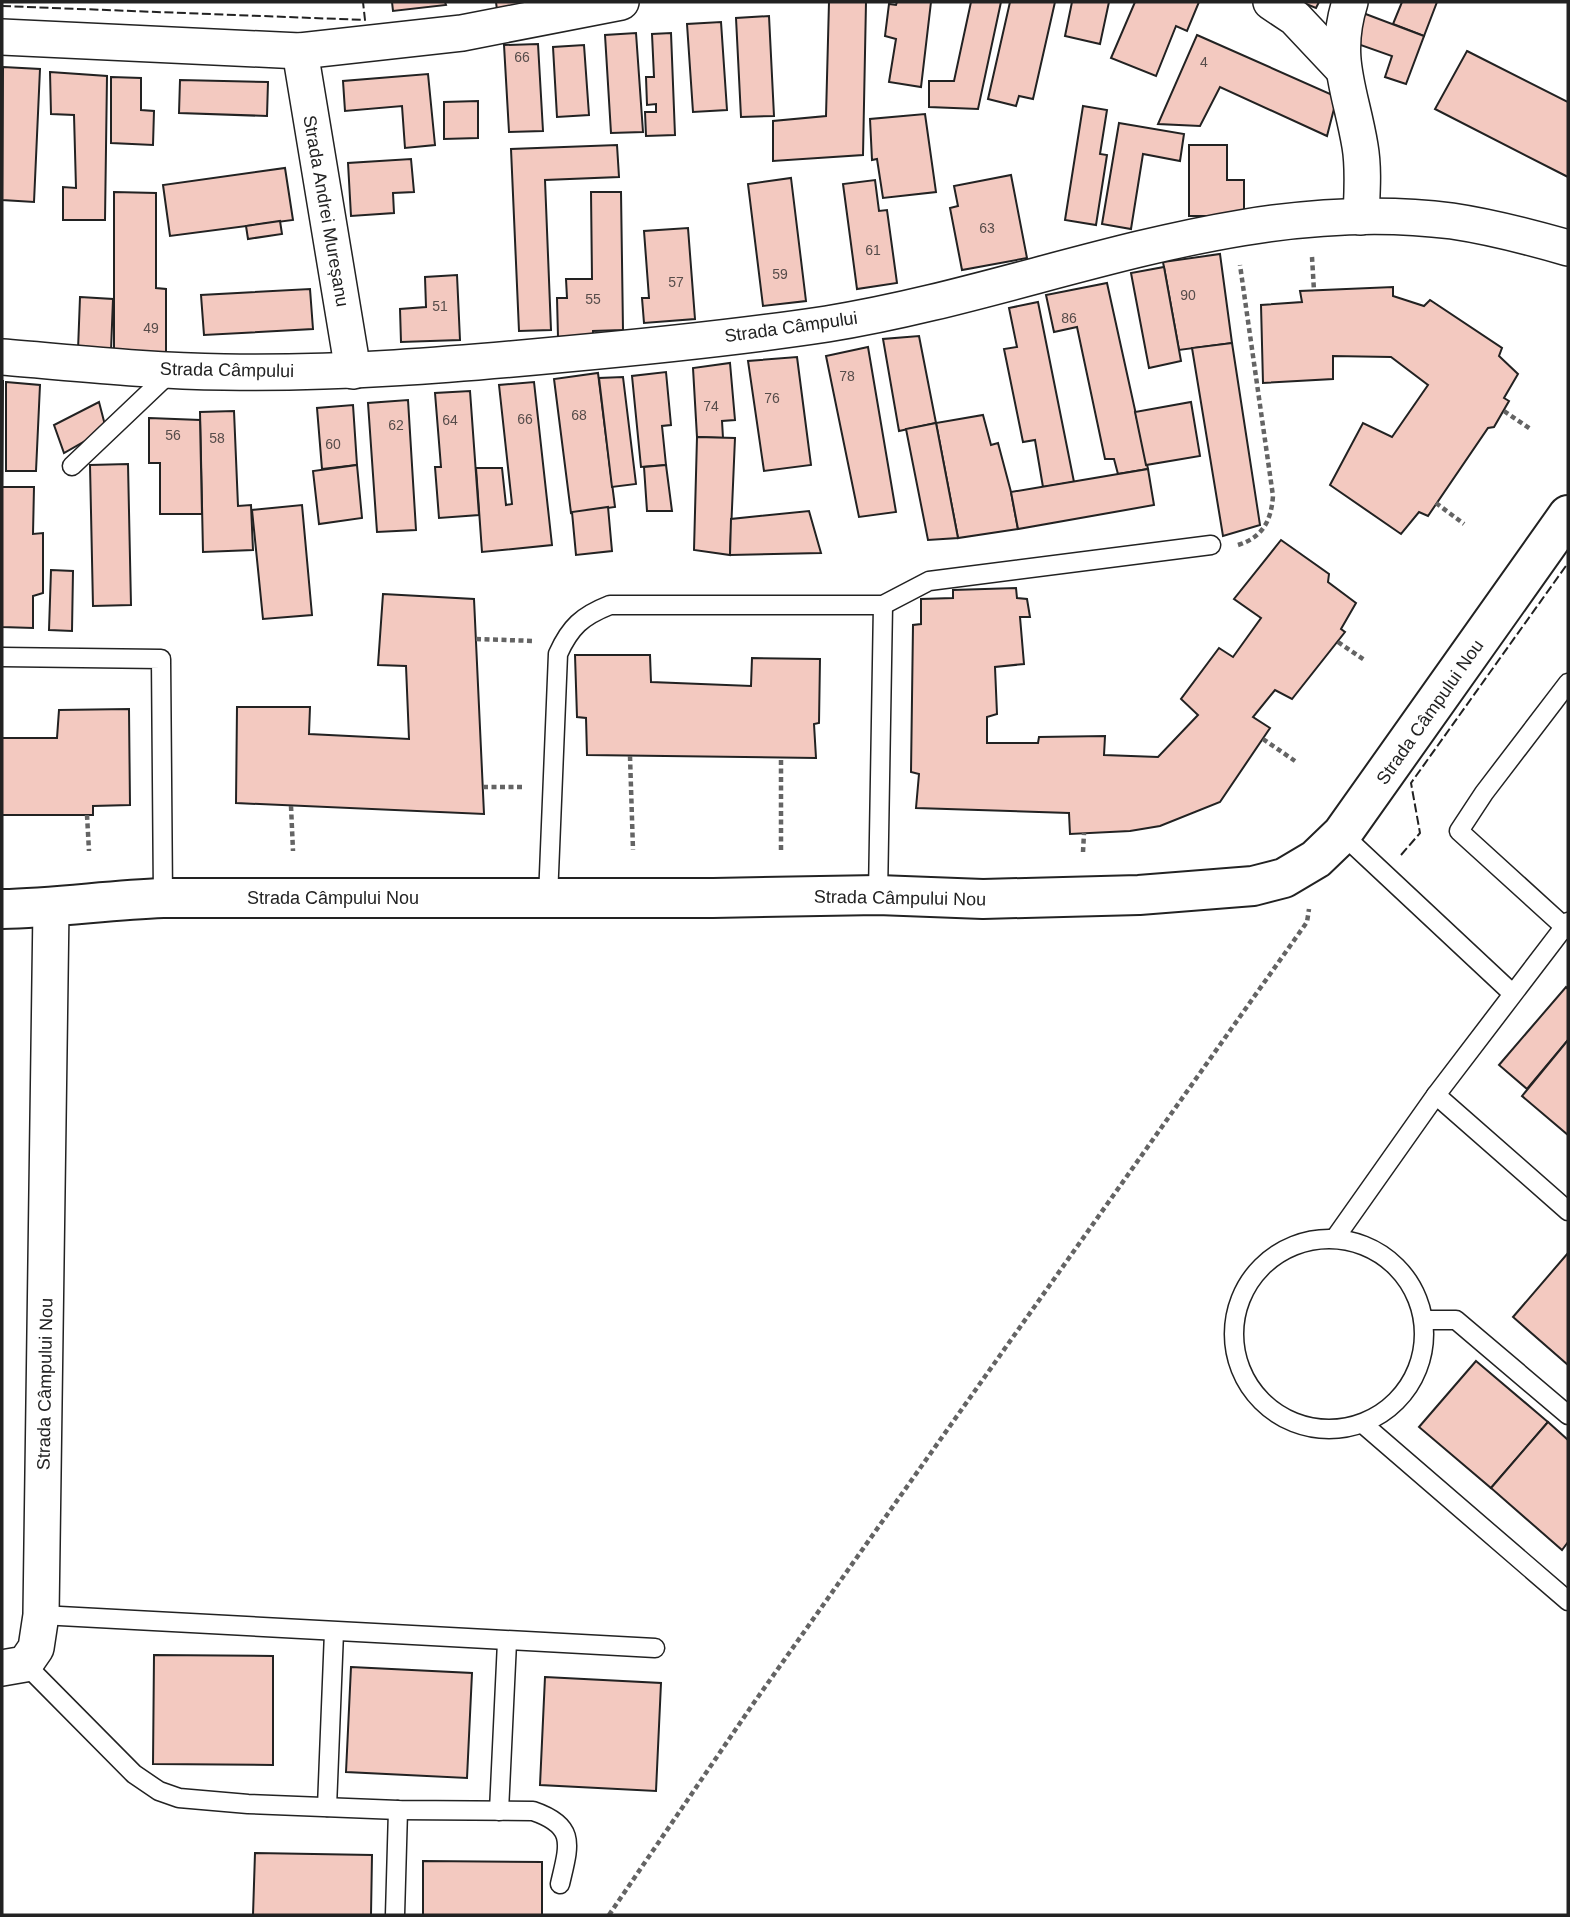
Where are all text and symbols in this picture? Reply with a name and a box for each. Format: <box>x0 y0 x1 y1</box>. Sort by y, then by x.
house number: 66 <box>514 49 530 65</box>
house number: 4 <box>1200 54 1208 70</box>
street label: Strada Andrei Mureșanu <box>299 114 353 308</box>
house number: 63 <box>979 220 995 236</box>
house number: 61 <box>865 242 881 258</box>
house number: 59 <box>772 266 788 282</box>
house number: 57 <box>668 274 684 290</box>
house number: 90 <box>1180 287 1196 303</box>
house number: 55 <box>585 291 601 307</box>
house number: 51 <box>432 298 448 314</box>
street label: Strada Câmpului <box>723 308 859 346</box>
house number: 86 <box>1061 310 1077 326</box>
house number: 49 <box>143 320 159 336</box>
street label: Strada Câmpului <box>160 359 294 381</box>
house number: 78 <box>839 368 855 384</box>
house number: 76 <box>764 390 780 406</box>
house number: 74 <box>703 398 719 414</box>
house number: 68 <box>571 407 587 423</box>
house number: 66 <box>517 411 533 427</box>
house number: 64 <box>442 412 458 428</box>
house number: 62 <box>388 417 404 433</box>
house number: 56 <box>165 427 181 443</box>
house number: 58 <box>209 430 225 446</box>
house number: 60 <box>325 436 341 452</box>
street label: Strada Câmpului Nou <box>1372 636 1488 788</box>
street label: Strada Câmpului Nou <box>814 886 986 910</box>
street label: Strada Câmpului Nou <box>247 888 419 908</box>
street label: Strada Câmpului Nou <box>33 1298 57 1470</box>

